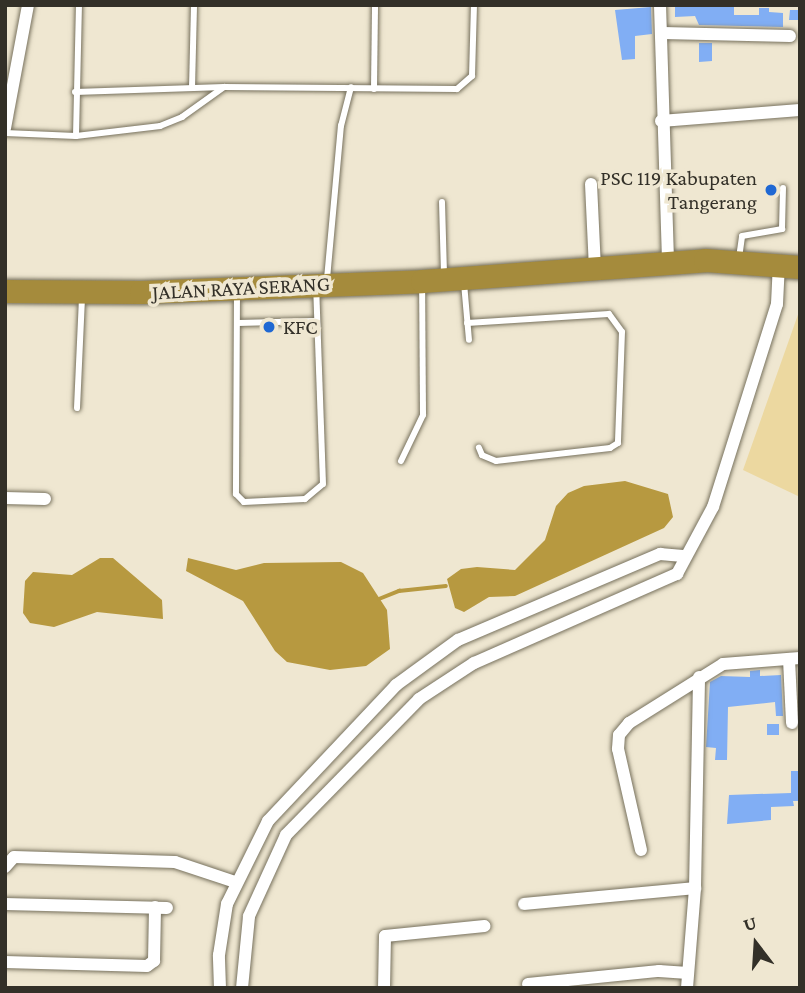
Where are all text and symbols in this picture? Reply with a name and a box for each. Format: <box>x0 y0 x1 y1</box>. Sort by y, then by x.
place label: PSC 119 Kabupaten Tangerang <box>600 165 757 215</box>
marker: PSC 119 Kabupaten Tangerang <box>763 182 779 198</box>
street label: JALAN RAYA SERANG <box>152 271 330 305</box>
place label: KFC <box>283 314 318 340</box>
marker: KFC <box>261 319 277 335</box>
north arrow <box>721 909 791 979</box>
text: U <box>740 911 759 935</box>

